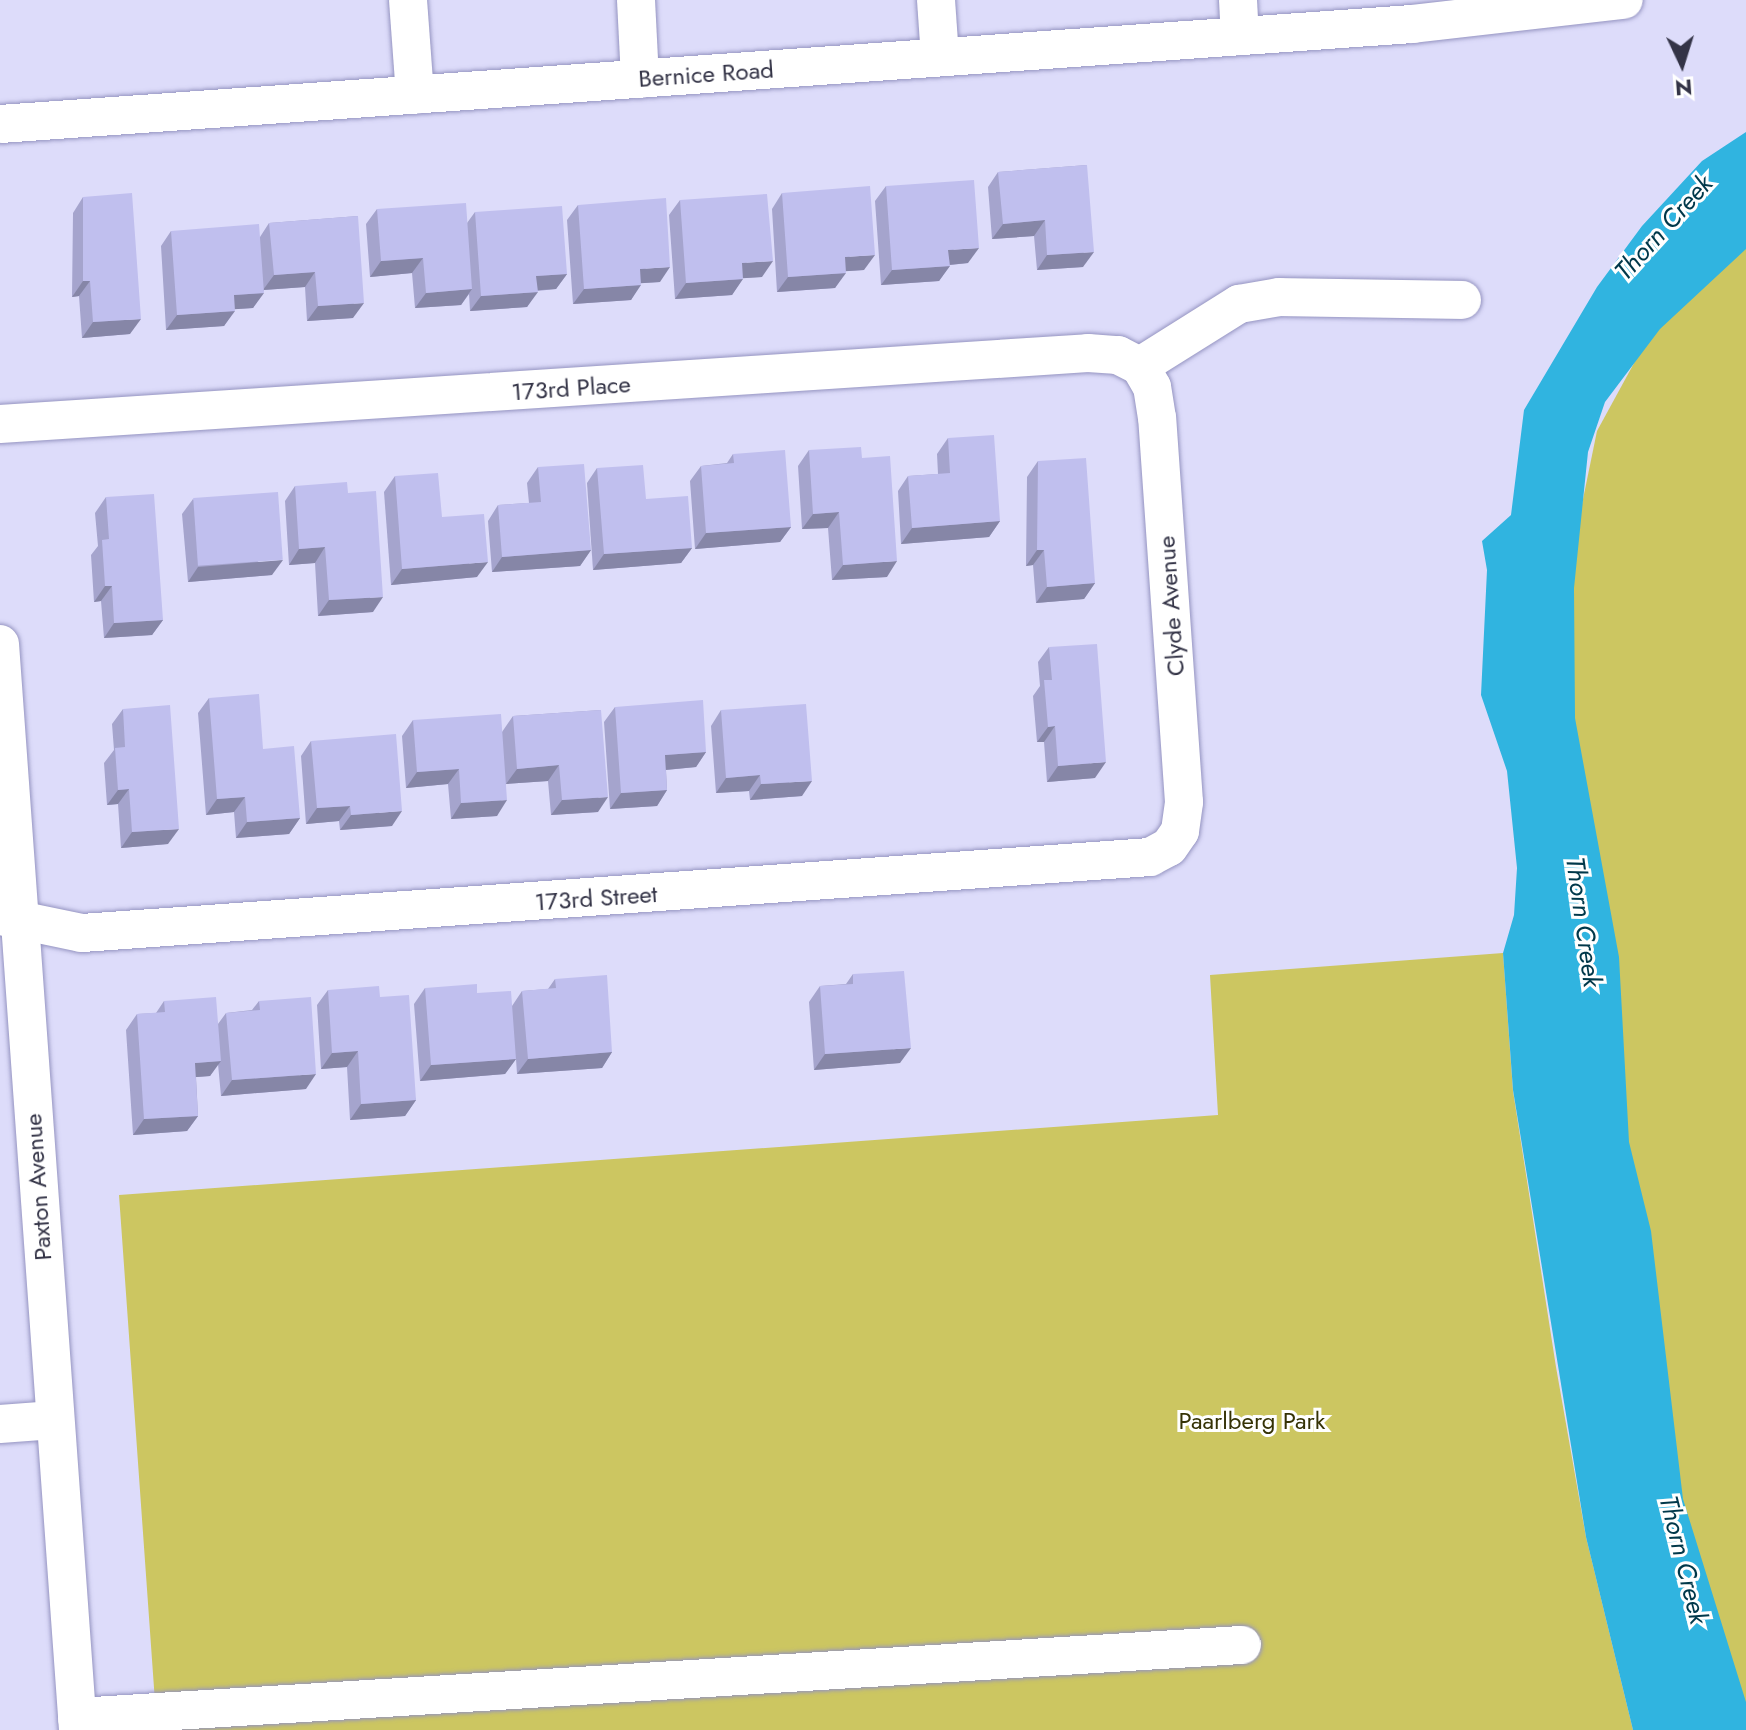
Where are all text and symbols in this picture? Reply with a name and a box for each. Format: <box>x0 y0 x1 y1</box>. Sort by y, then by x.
north arrow <box>1642 24 1722 104</box>
street label: Bernice Road <box>637 55 775 93</box>
text: N <box>1674 71 1694 105</box>
water label: Thorn Creek <box>1609 169 1719 287</box>
street label: 173rd Place <box>510 369 632 407</box>
street label: Clyde Avenue <box>1152 535 1190 677</box>
water label: Thorn Creek <box>1558 855 1608 989</box>
street label: 173rd Street <box>534 879 658 917</box>
street label: Paxton Avenue <box>18 1112 58 1262</box>
park label: Paarlberg Park <box>1179 1407 1325 1435</box>
water label: Thorn Creek <box>1652 1493 1714 1627</box>

